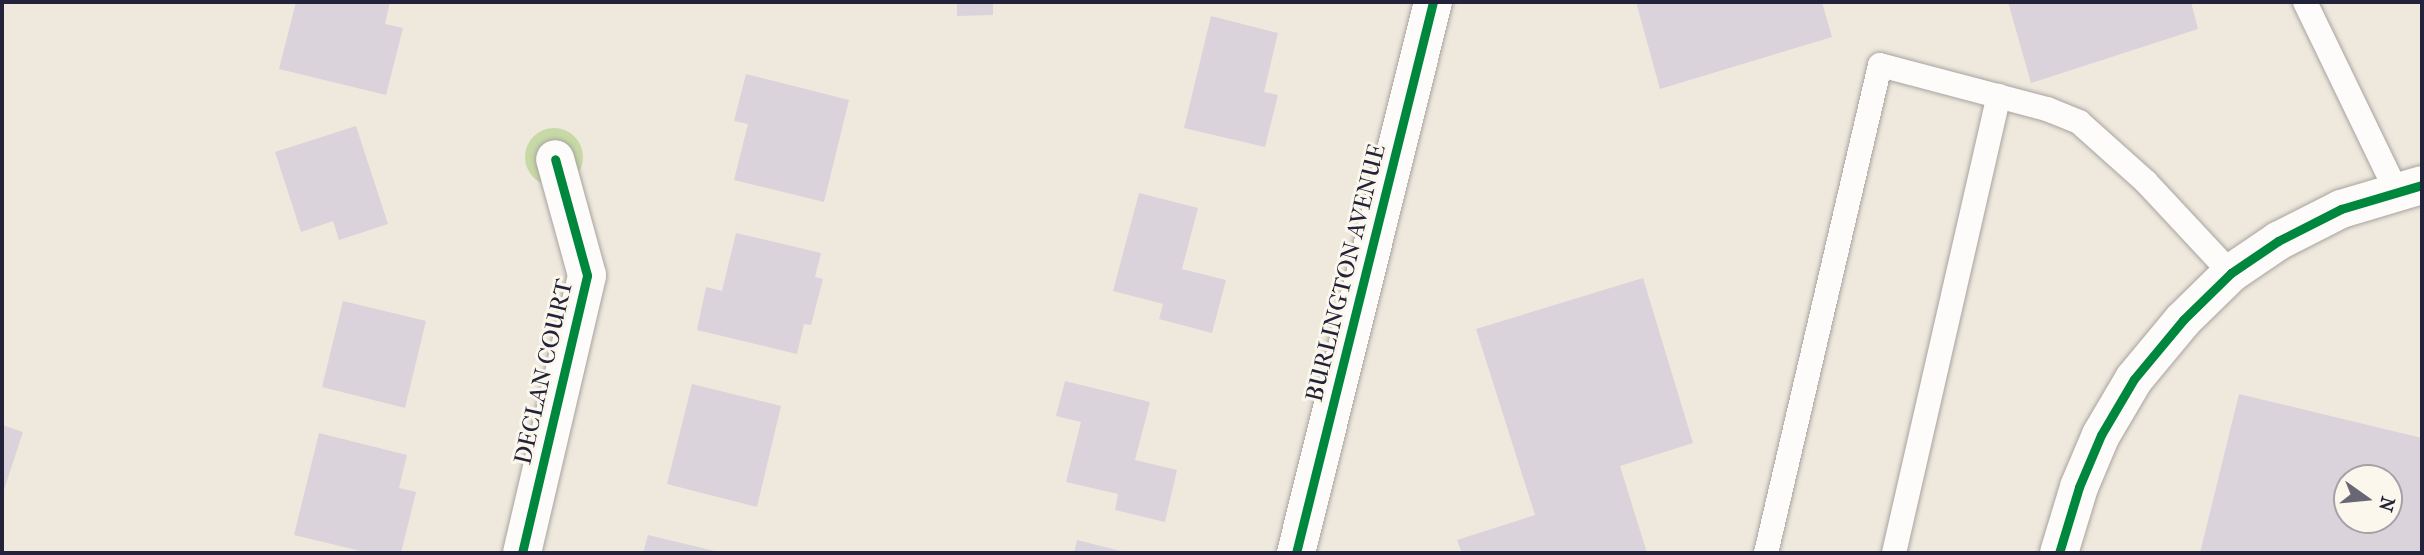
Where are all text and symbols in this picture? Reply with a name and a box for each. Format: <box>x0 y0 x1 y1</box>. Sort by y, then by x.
street label: BURLINGTON AVENUE <box>1300 141 1392 405</box>
street label: DECLAN COURT <box>509 277 579 467</box>
north arrow <box>2333 464 2403 534</box>
text: N <box>2374 494 2399 514</box>

